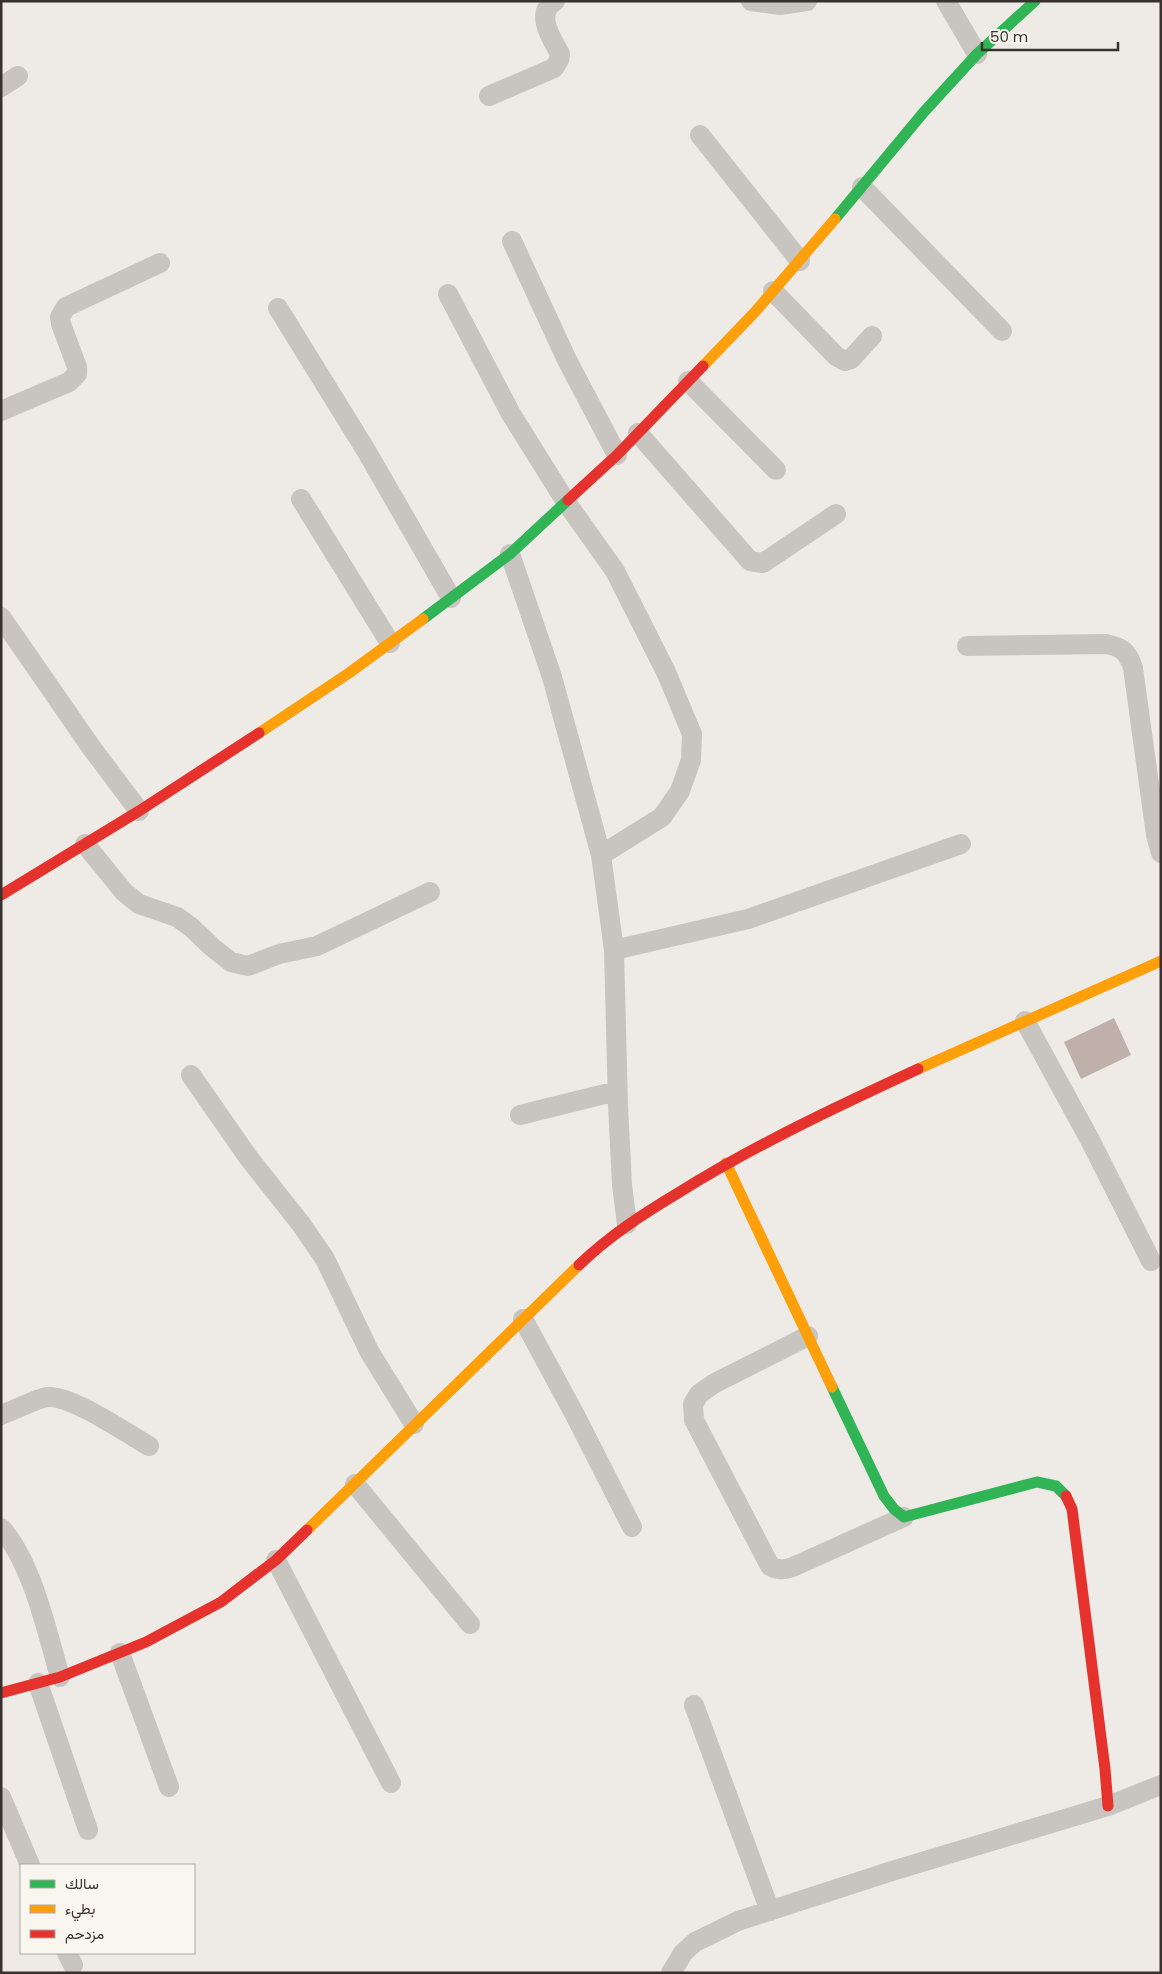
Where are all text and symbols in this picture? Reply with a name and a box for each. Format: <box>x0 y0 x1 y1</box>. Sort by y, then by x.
scale bar <box>982 20 1118 52</box>
text: 50 m <box>990 26 1028 47</box>
legend <box>20 1864 195 1954</box>
text: سالك <box>65 1873 99 1894</box>
text: بطيء <box>65 1898 95 1922</box>
text: مزدحم <box>65 1923 104 1944</box>

